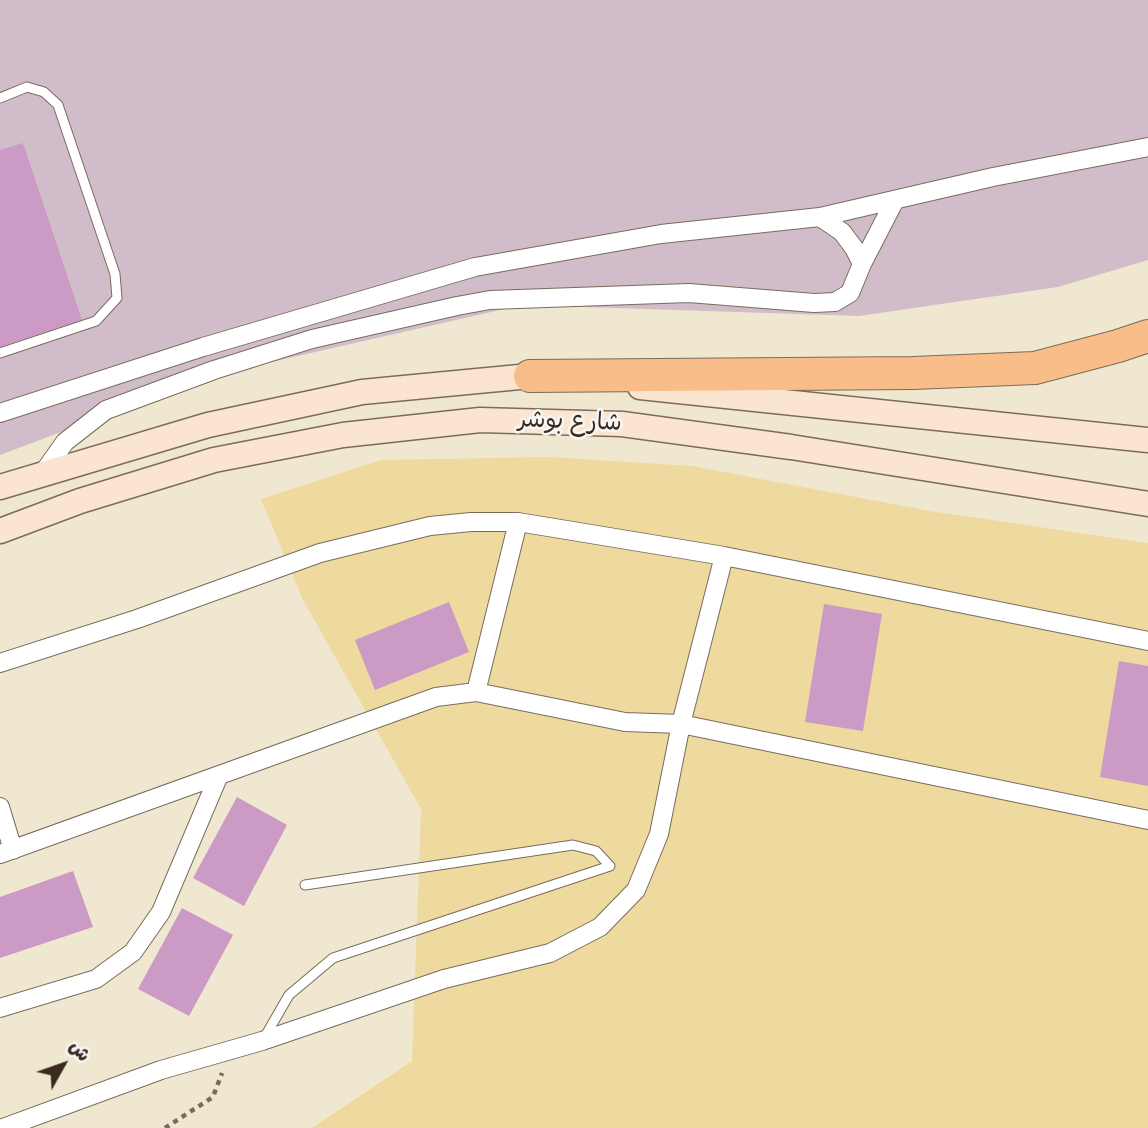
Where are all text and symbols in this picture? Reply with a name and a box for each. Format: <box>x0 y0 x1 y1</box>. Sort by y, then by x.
street label: شارع بوشر <box>518 407 622 439</box>
north arrow <box>28 1030 98 1100</box>
text: ش <box>63 1035 96 1067</box>

